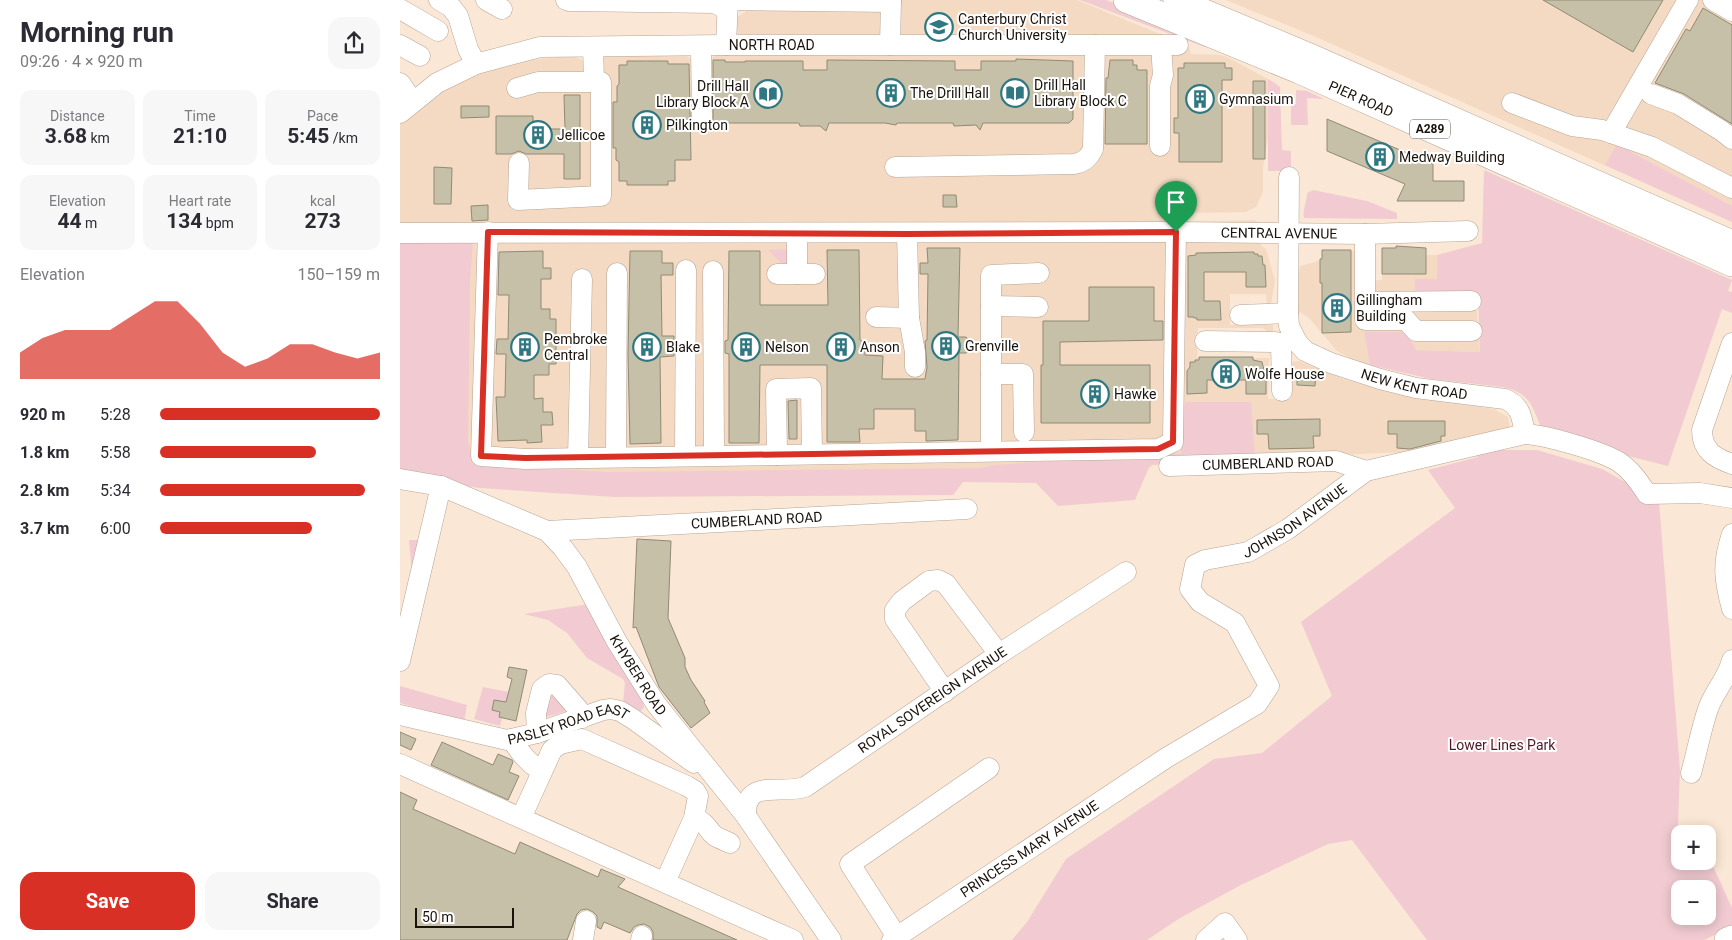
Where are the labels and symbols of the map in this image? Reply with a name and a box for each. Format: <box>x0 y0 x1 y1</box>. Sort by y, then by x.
place label: Canterbury Christ Church University <box>958 11 1067 43</box>
school or university icon: Canterbury Christ Church University <box>924 12 954 42</box>
street label: NORTH ROAD <box>729 37 815 53</box>
place label: Drill Hall Library Block C <box>1034 77 1127 109</box>
street label: PIER ROAD <box>1326 77 1396 120</box>
place label: Drill Hall Library Block A <box>656 78 749 110</box>
building icon: The Drill Hall <box>876 78 906 108</box>
library icon: Drill Hall Library Block C <box>1000 78 1030 108</box>
library icon: Drill Hall Library Block A <box>753 79 783 109</box>
building icon: Gymnasium <box>1185 84 1215 114</box>
place label: The Drill Hall <box>910 85 989 101</box>
place label: Gymnasium <box>1219 91 1293 107</box>
building icon: Pilkington <box>632 110 662 140</box>
place label: Pilkington <box>666 117 728 133</box>
building icon: Jellicoe <box>523 120 553 150</box>
road number: A289 <box>1410 120 1450 138</box>
place label: Jellicoe <box>557 127 605 143</box>
building icon: Medway Building <box>1365 142 1395 172</box>
place label: Medway Building <box>1399 149 1505 165</box>
pin <box>1155 181 1197 232</box>
street label: CENTRAL AVENUE <box>1221 224 1337 242</box>
place label: Gillingham Building <box>1356 292 1422 324</box>
building icon: Gillingham Building <box>1322 293 1352 323</box>
place label: Pembroke Central <box>544 331 607 363</box>
building icon: Grenville <box>931 331 961 361</box>
building icon: Pembroke Central <box>510 332 540 362</box>
building icon: Blake <box>632 332 662 362</box>
building icon: Nelson <box>731 332 761 362</box>
building icon: Anson <box>826 332 856 362</box>
place label: Grenville <box>965 338 1019 354</box>
place label: Blake <box>666 339 700 355</box>
place label: Nelson <box>765 339 809 355</box>
place label: Anson <box>860 339 900 355</box>
building icon: Wolfe House <box>1211 359 1241 389</box>
street label: NEW KENT ROAD <box>1359 365 1469 402</box>
place label: Wolfe House <box>1245 366 1325 382</box>
building icon: Hawke <box>1080 379 1110 409</box>
place label: Hawke <box>1114 386 1157 402</box>
street label: CUMBERLAND ROAD <box>1202 453 1334 473</box>
street label: JOHNSON AVENUE <box>1242 480 1350 561</box>
street label: CUMBERLAND ROAD <box>691 509 823 531</box>
street label: KHYBER ROAD <box>607 632 670 719</box>
street label: ROYAL SOVEREIGN AVENUE <box>855 643 1010 756</box>
street label: PASLEY ROAD EAST <box>506 701 633 748</box>
park label: Lower Lines Park <box>1449 737 1556 753</box>
street label: PRINCESS MARY AVENUE <box>957 797 1102 900</box>
scale bar <box>415 905 514 928</box>

